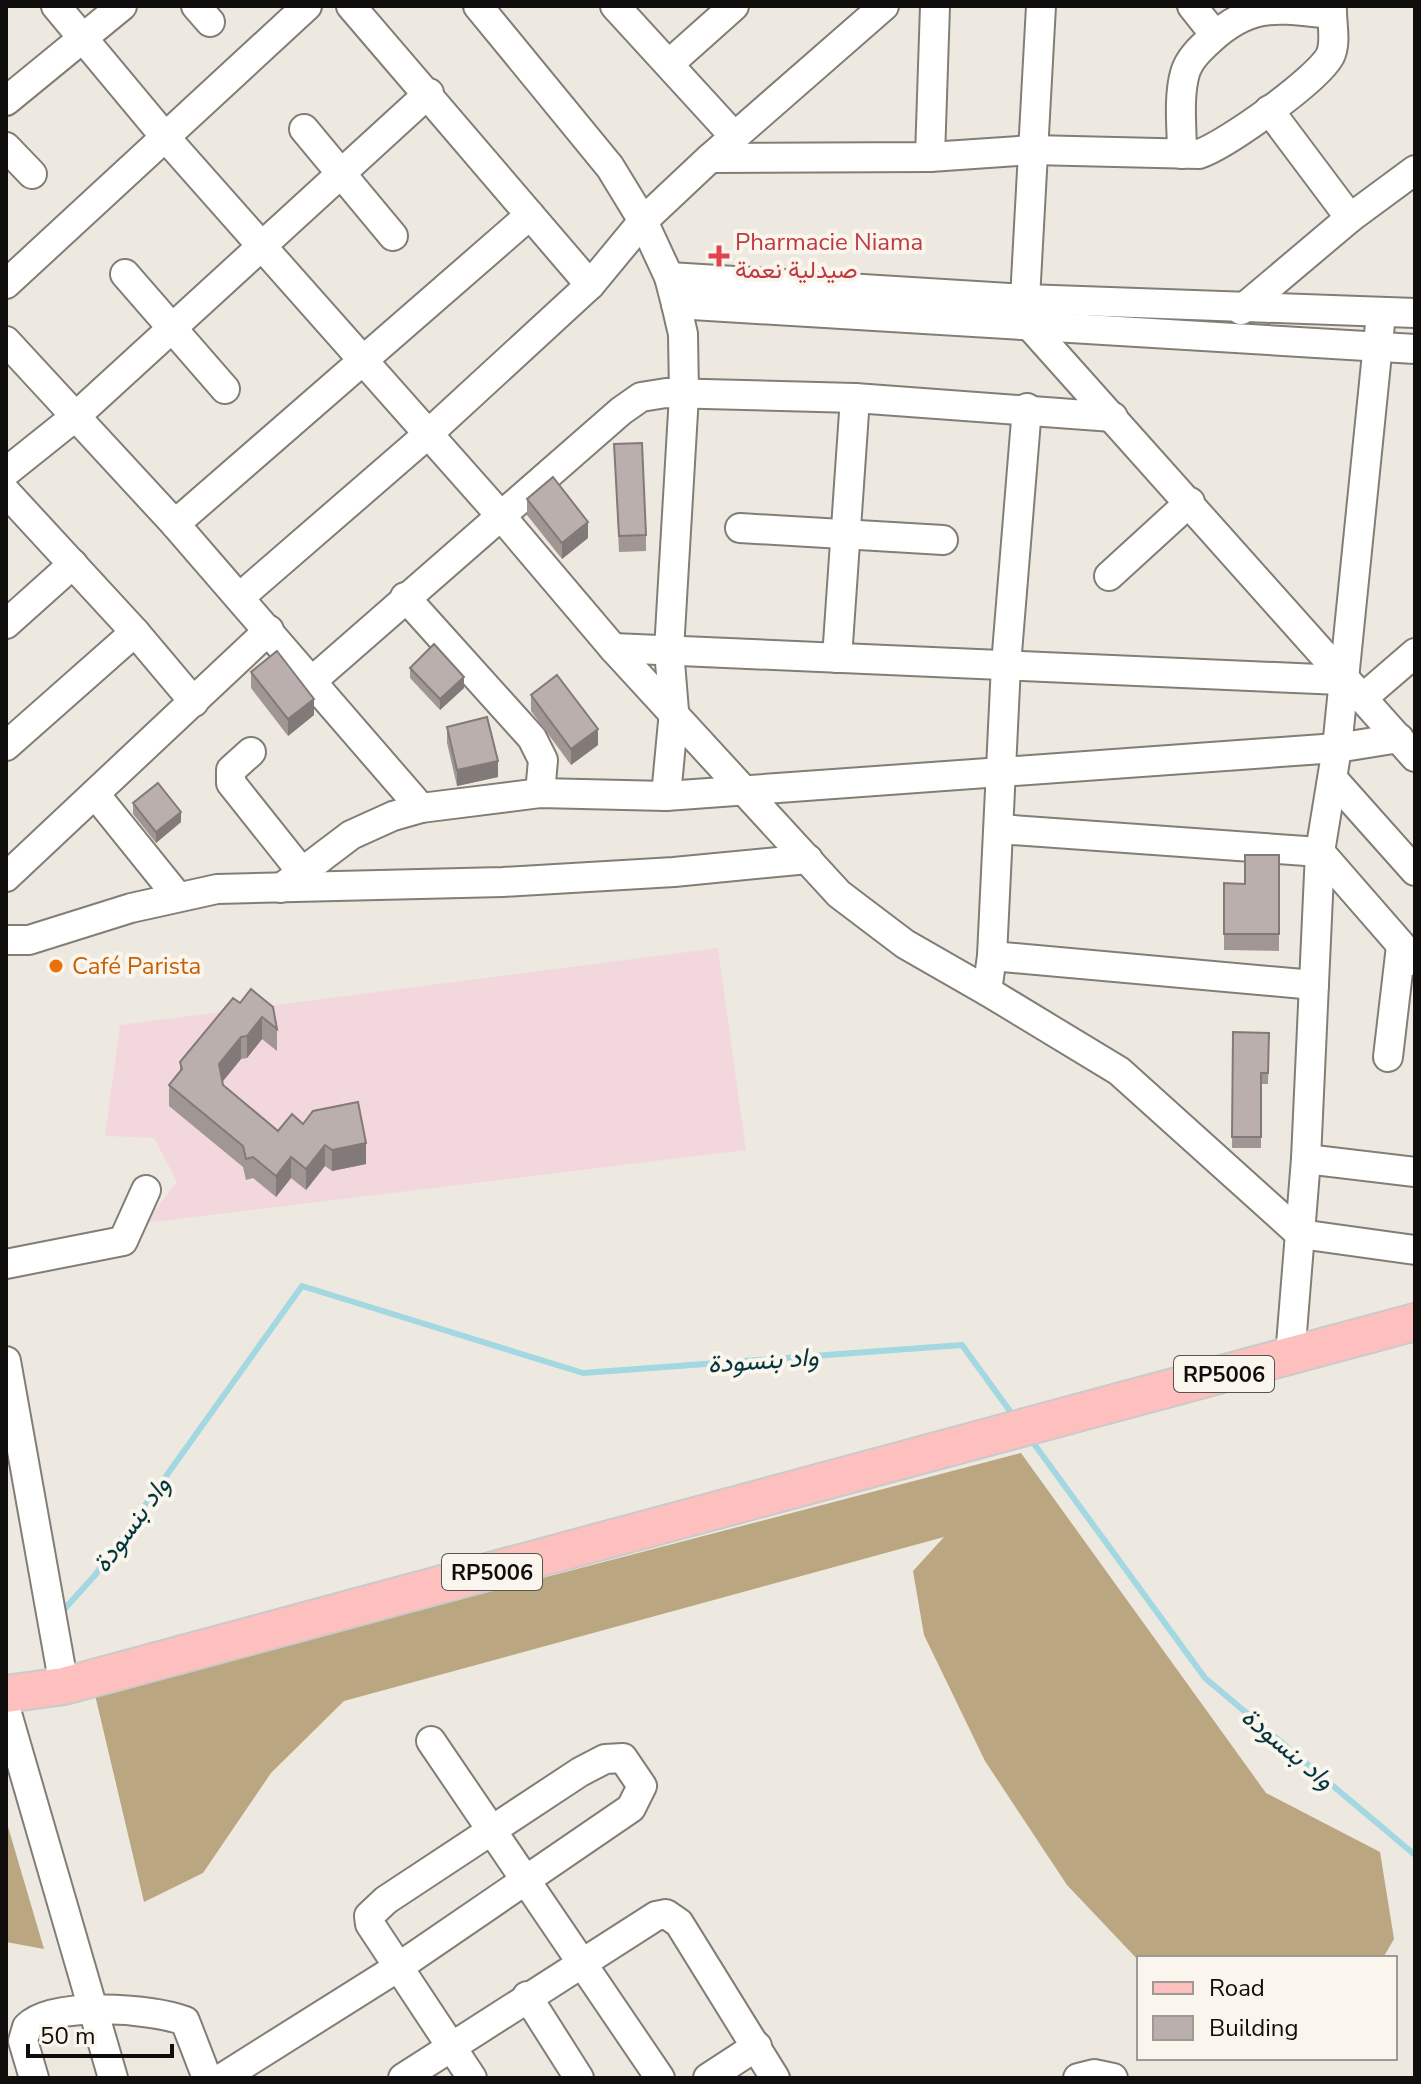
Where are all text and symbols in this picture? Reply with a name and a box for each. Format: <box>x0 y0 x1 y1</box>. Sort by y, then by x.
place label: Pharmacie Niama صيدلية نعمة <box>735 226 923 286</box>
marker: Pharmacie Niama صيدلية نعمة <box>710 247 728 265</box>
place label: Café Parista <box>72 950 201 982</box>
marker: Café Parista <box>47 957 65 975</box>
water label: واد بنسودة <box>706 1339 820 1382</box>
road number: RP5006 <box>1174 1356 1274 1392</box>
water label: واد بنسودة <box>85 1469 179 1580</box>
road number: RP5006 <box>442 1554 542 1590</box>
water label: واد بنسودة <box>1234 1699 1342 1798</box>
legend <box>1137 1956 1397 2060</box>
text: Road <box>1209 1972 1265 2004</box>
scale bar <box>28 2008 172 2058</box>
text: Building <box>1209 2012 1299 2044</box>
text: 50 m <box>40 2020 96 2052</box>

